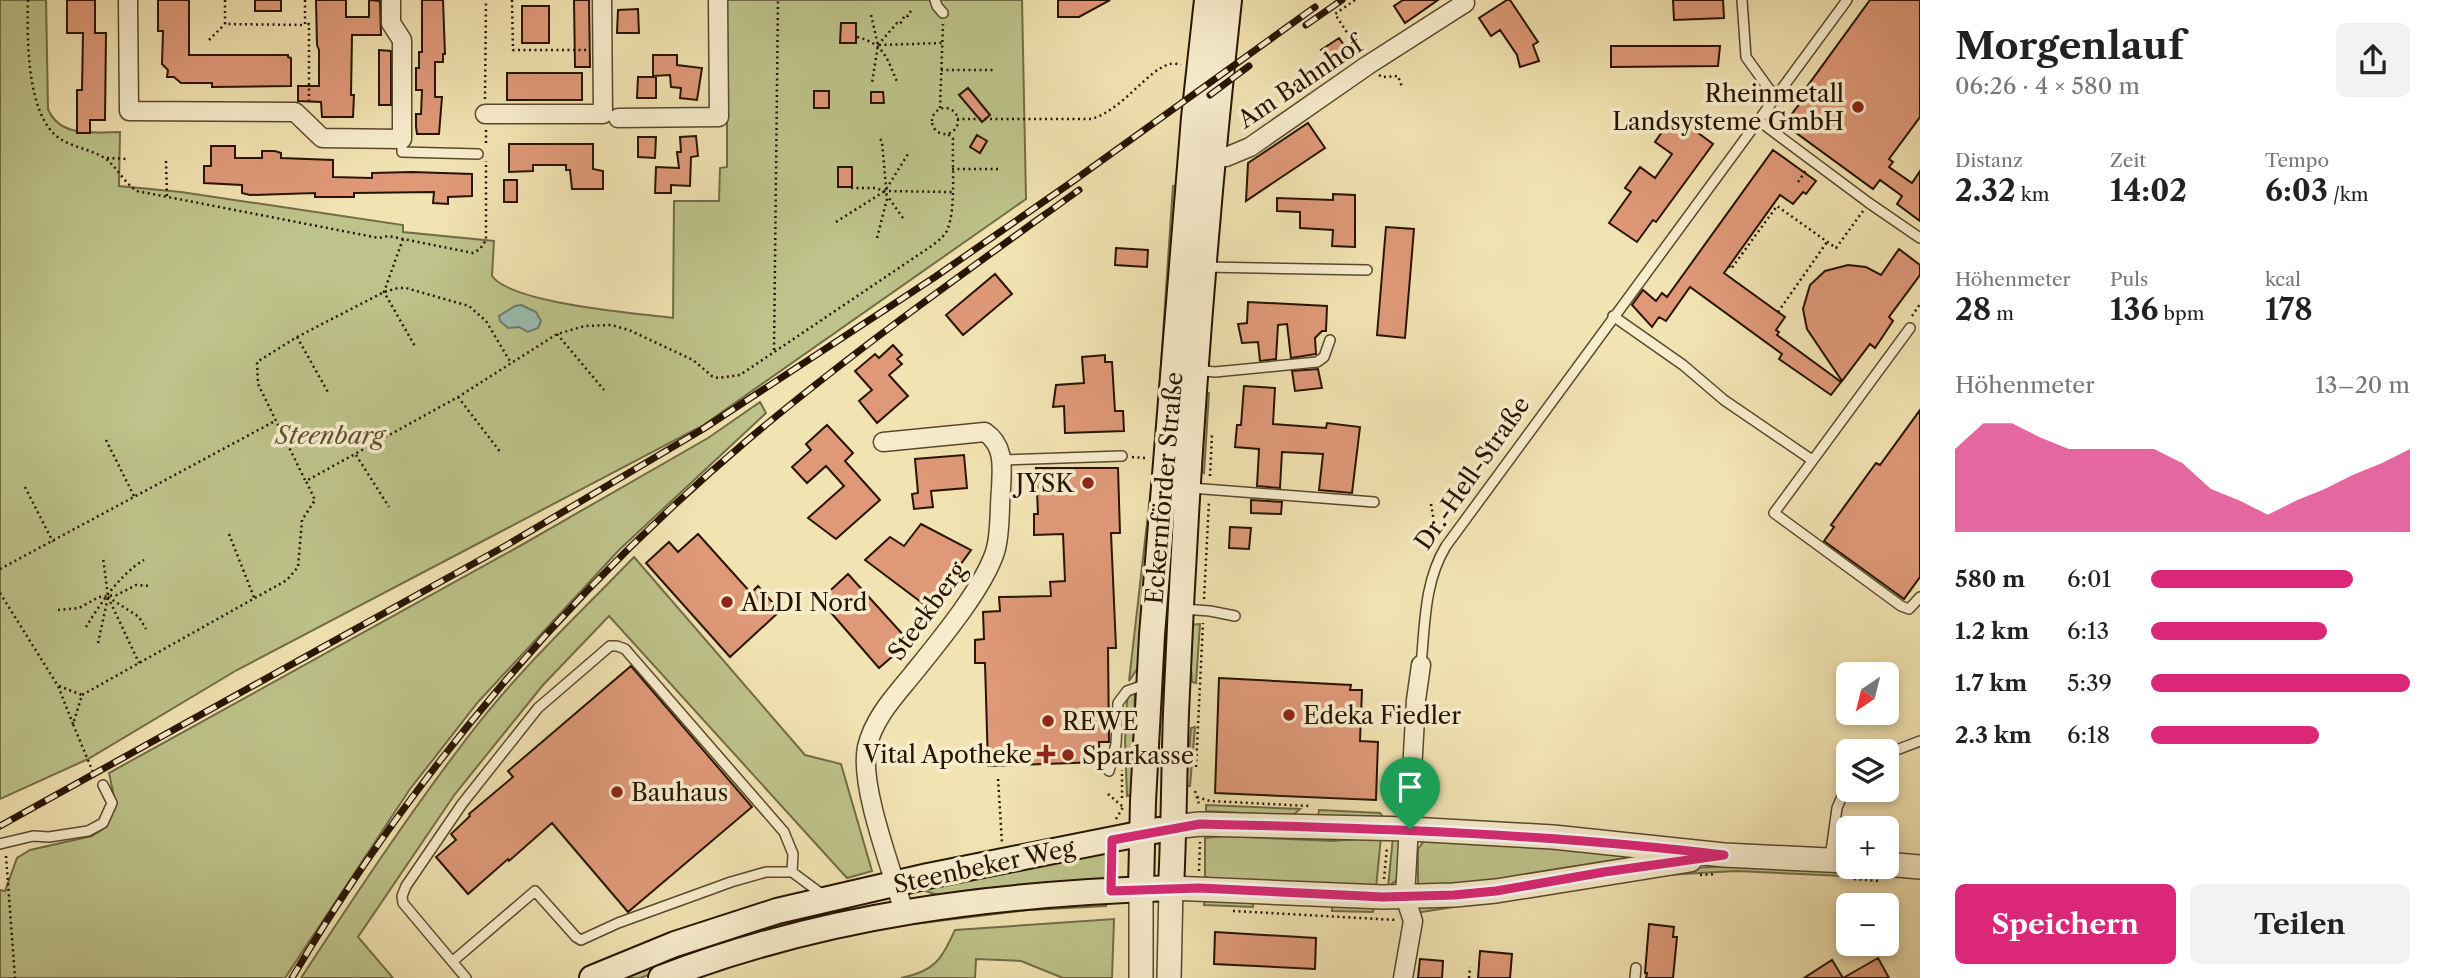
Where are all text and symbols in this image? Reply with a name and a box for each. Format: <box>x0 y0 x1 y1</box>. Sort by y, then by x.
text: Morgenlauf <box>1955 22 2184 69</box>
button: share <box>2336 23 2410 97</box>
street label: Am Bahnhof <box>1231 28 1370 135</box>
text: 06:26 · 4 × 580 m <box>1955 72 2140 100</box>
place label: Rheinmetall Landsysteme GmbH <box>1612 79 1844 136</box>
marker: Rheinmetall Landsysteme GmbH <box>1850 99 1866 115</box>
text: Distanz <box>1955 149 2023 172</box>
text: Zeit <box>2110 149 2146 172</box>
text: Tempo <box>2265 149 2329 172</box>
text: 2.32 <box>1955 172 2016 209</box>
text: 14:02 <box>2110 172 2187 209</box>
text: 6:03 <box>2265 172 2328 209</box>
text: km <box>2016 183 2049 206</box>
text: /km <box>2328 183 2369 206</box>
text: Höhenmeter <box>1955 268 2071 291</box>
text: Puls <box>2110 268 2148 291</box>
text: kcal <box>2265 268 2301 291</box>
text: 28 <box>1955 291 1991 328</box>
text: 136 <box>2110 291 2158 328</box>
text: 178 <box>2265 291 2313 328</box>
text: m <box>1991 302 2014 325</box>
text: bpm <box>2158 302 2204 325</box>
street label: Eckernförder Straße <box>1139 371 1189 605</box>
text: Höhenmeter <box>1955 371 2095 399</box>
text: 13–20 m <box>2315 371 2410 399</box>
street label: Dr.-Hell-Straße <box>1408 391 1536 555</box>
park label: Steenbarg <box>274 421 387 450</box>
place label: JYSK <box>1012 469 1075 498</box>
marker: JYSK <box>1080 475 1096 491</box>
street label: Steekberg <box>882 556 972 666</box>
text: 580 m <box>1955 565 2025 593</box>
text: 6:01 <box>2067 565 2111 593</box>
place label: ALDI Nord <box>740 588 868 617</box>
marker: ALDI Nord <box>719 594 735 610</box>
text: 1.2 km <box>1955 617 2029 645</box>
text: 6:13 <box>2067 617 2109 645</box>
north arrow <box>1836 662 1899 724</box>
map controls <box>1836 662 1899 956</box>
text: 1.7 km <box>1955 669 2027 697</box>
text: 5:39 <box>2067 669 2112 697</box>
place label: Edeka Fiedler <box>1303 701 1461 730</box>
place label: REWE <box>1062 707 1139 736</box>
marker: Edeka Fiedler <box>1281 707 1297 723</box>
marker: REWE <box>1040 713 1056 729</box>
text: 2.3 km <box>1955 721 2032 749</box>
text: 6:18 <box>2067 721 2110 749</box>
button: layers <box>1836 739 1899 802</box>
place label: Vital Apotheke <box>862 740 1032 769</box>
place label: Sparkasse <box>1082 741 1194 770</box>
marker: Vital Apotheke <box>1038 746 1054 762</box>
marker: Sparkasse <box>1060 747 1076 763</box>
pin <box>1380 757 1440 829</box>
icon: arrive <box>1391 768 1429 806</box>
place label: Bauhaus <box>631 778 728 807</box>
marker: Bauhaus <box>609 784 625 800</box>
button: + <box>1836 816 1899 879</box>
street label: Steenbeker Weg <box>891 833 1078 899</box>
button: Speichern <box>1955 884 2176 964</box>
button: Teilen <box>2190 884 2410 964</box>
button: − <box>1836 893 1899 956</box>

